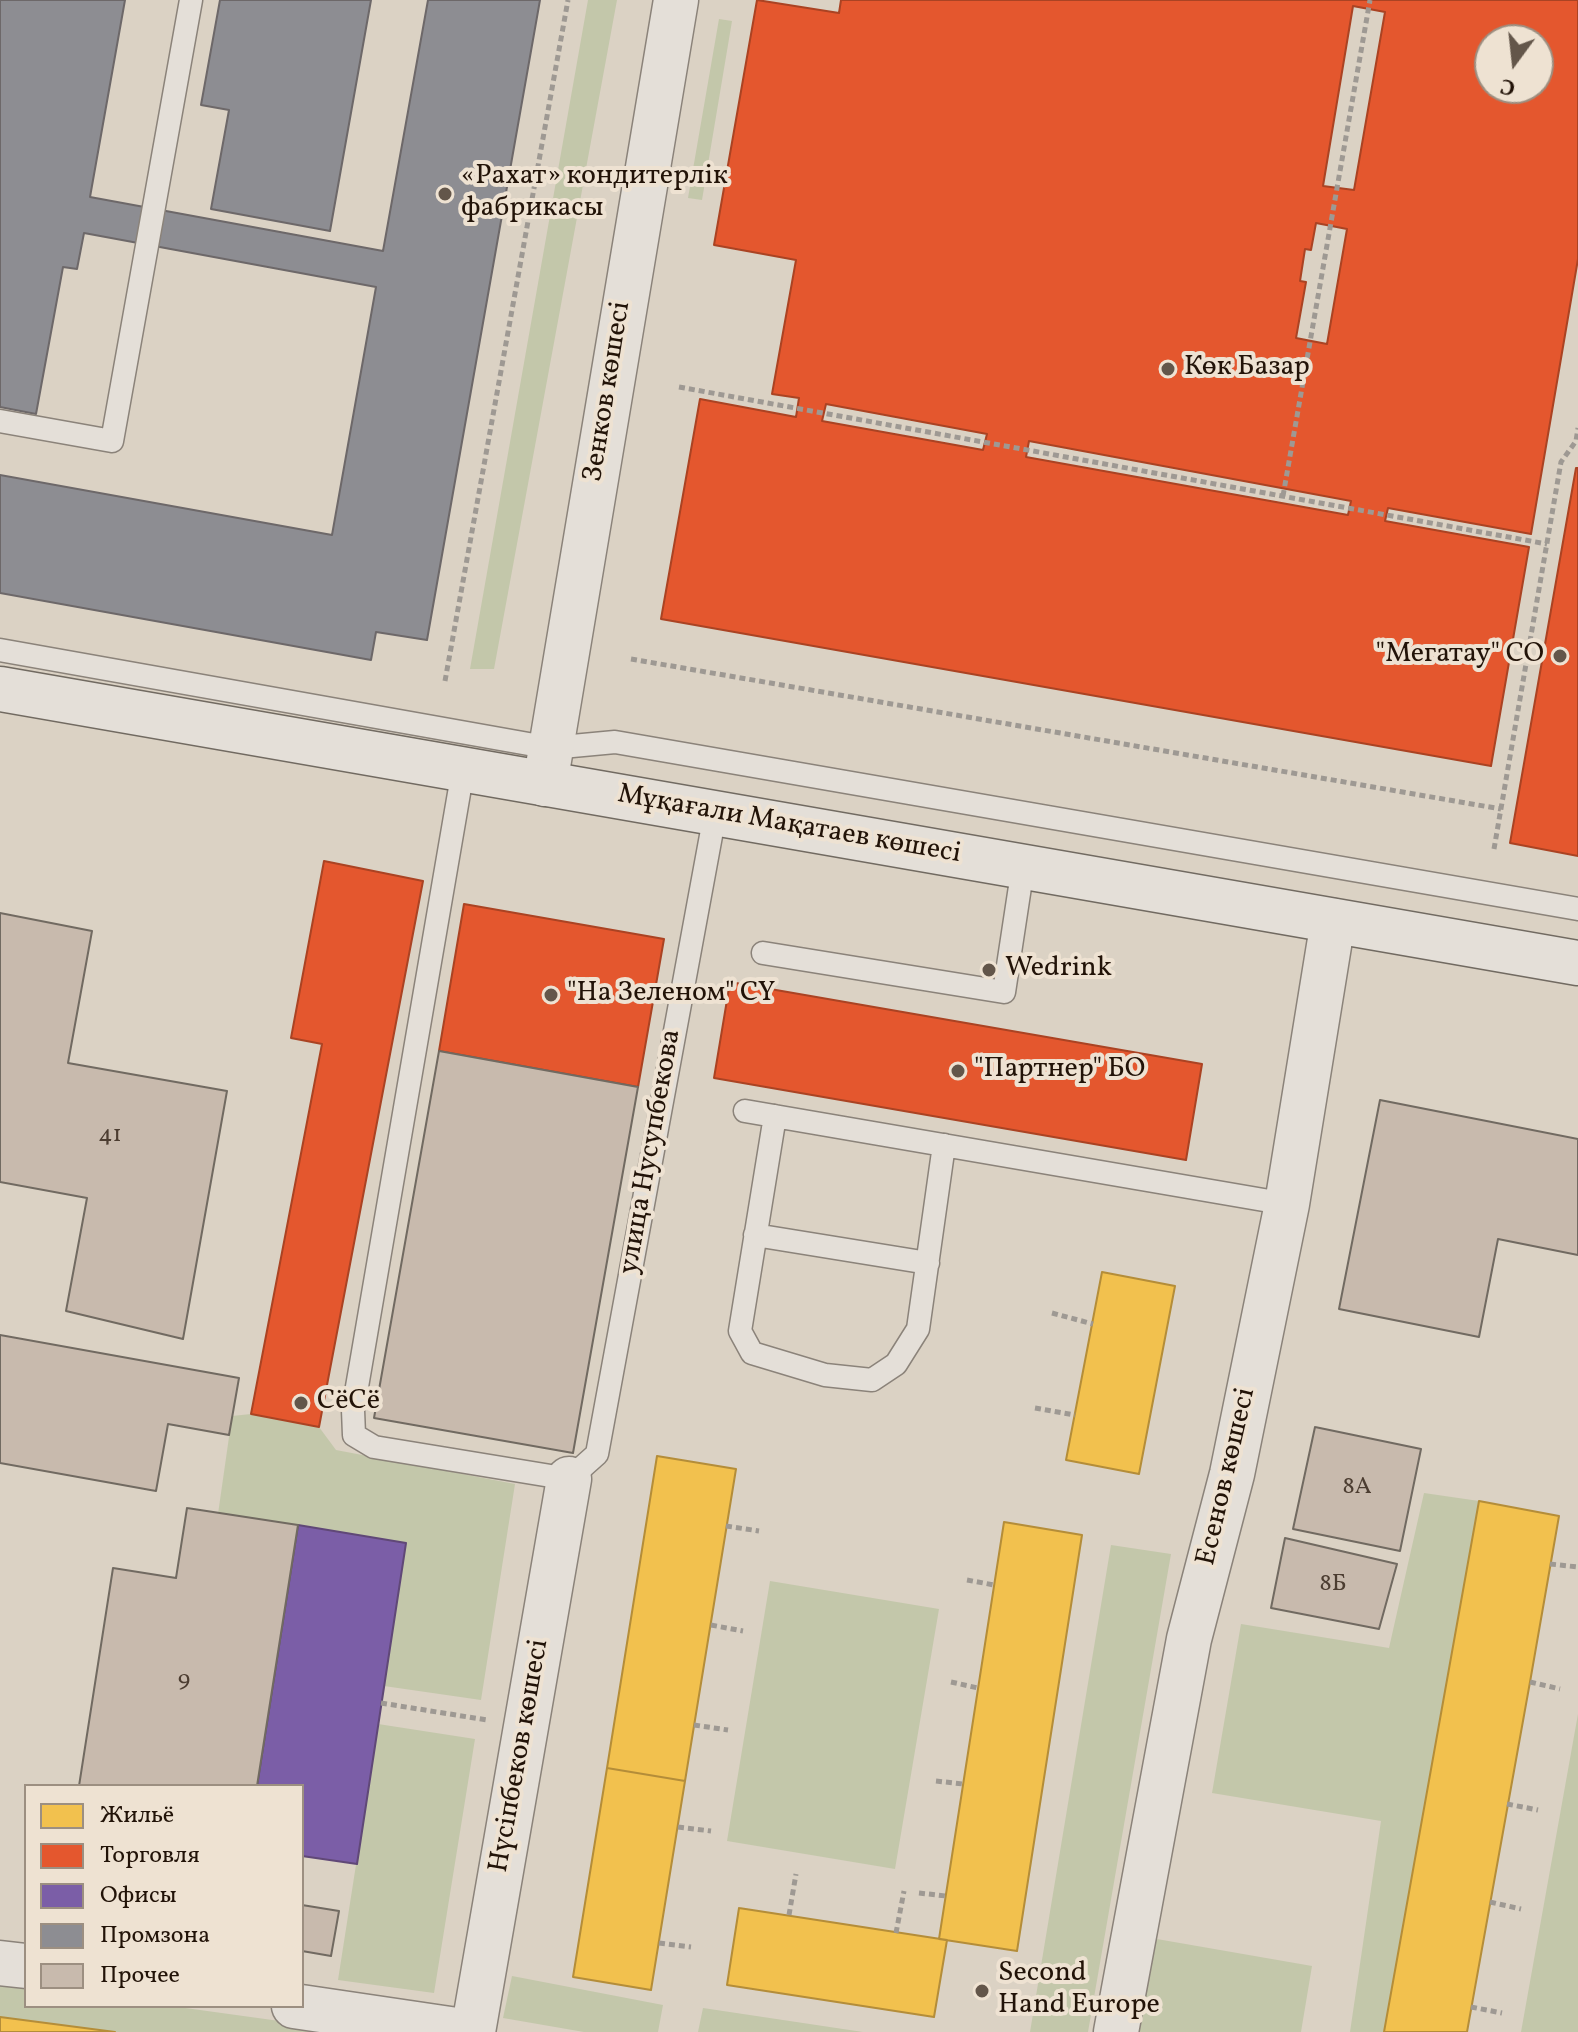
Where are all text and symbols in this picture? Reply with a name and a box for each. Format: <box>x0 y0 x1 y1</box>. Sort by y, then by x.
north arrow <box>1474 24 1554 104</box>
text: С <box>1497 69 1519 103</box>
place label: «Рахат» кондитерлік фабрикасы <box>461 161 728 227</box>
marker: «Рахат» кондитерлік фабрикасы <box>436 185 454 203</box>
street label: Зенков көшесі <box>578 299 640 485</box>
place label: Көк Базар <box>1184 352 1310 386</box>
marker: Көк Базар <box>1159 360 1177 378</box>
place label: "Мегатау" СО <box>1376 639 1544 673</box>
marker: "Мегатау" СО <box>1551 647 1569 665</box>
street label: Мұқағали Мақатаев көшесі <box>615 779 963 873</box>
place label: Wedrink <box>1005 953 1112 987</box>
marker: Wedrink <box>980 961 998 979</box>
place label: "На Зеленом" СҮ <box>567 978 775 1012</box>
marker: "На Зеленом" СҮ <box>542 986 560 1004</box>
street label: улица Нусупбекова <box>614 1027 690 1277</box>
place label: "Партнер" БО <box>974 1054 1145 1088</box>
marker: "Партнер" БО <box>949 1062 967 1080</box>
house number: 41 <box>98 1123 122 1151</box>
street label: Есенов көшесі <box>1191 1385 1265 1569</box>
place label: СёСё <box>317 1386 380 1420</box>
marker: СёСё <box>292 1394 310 1412</box>
house number: 8А <box>1342 1475 1372 1503</box>
house number: 8Б <box>1320 1572 1346 1600</box>
street label: Нүсіпбеков көшесі <box>484 1637 558 1875</box>
house number: 9 <box>178 1668 190 1696</box>
legend <box>24 1784 304 2008</box>
text: Жильё <box>100 1799 174 1833</box>
text: Торговля <box>100 1839 200 1873</box>
text: Офисы <box>100 1879 177 1913</box>
text: Промзона <box>100 1919 210 1953</box>
place label: Second Hand Europe <box>998 1958 1160 2024</box>
text: Прочее <box>100 1959 180 1993</box>
marker: Second Hand Europe <box>973 1982 991 2000</box>

